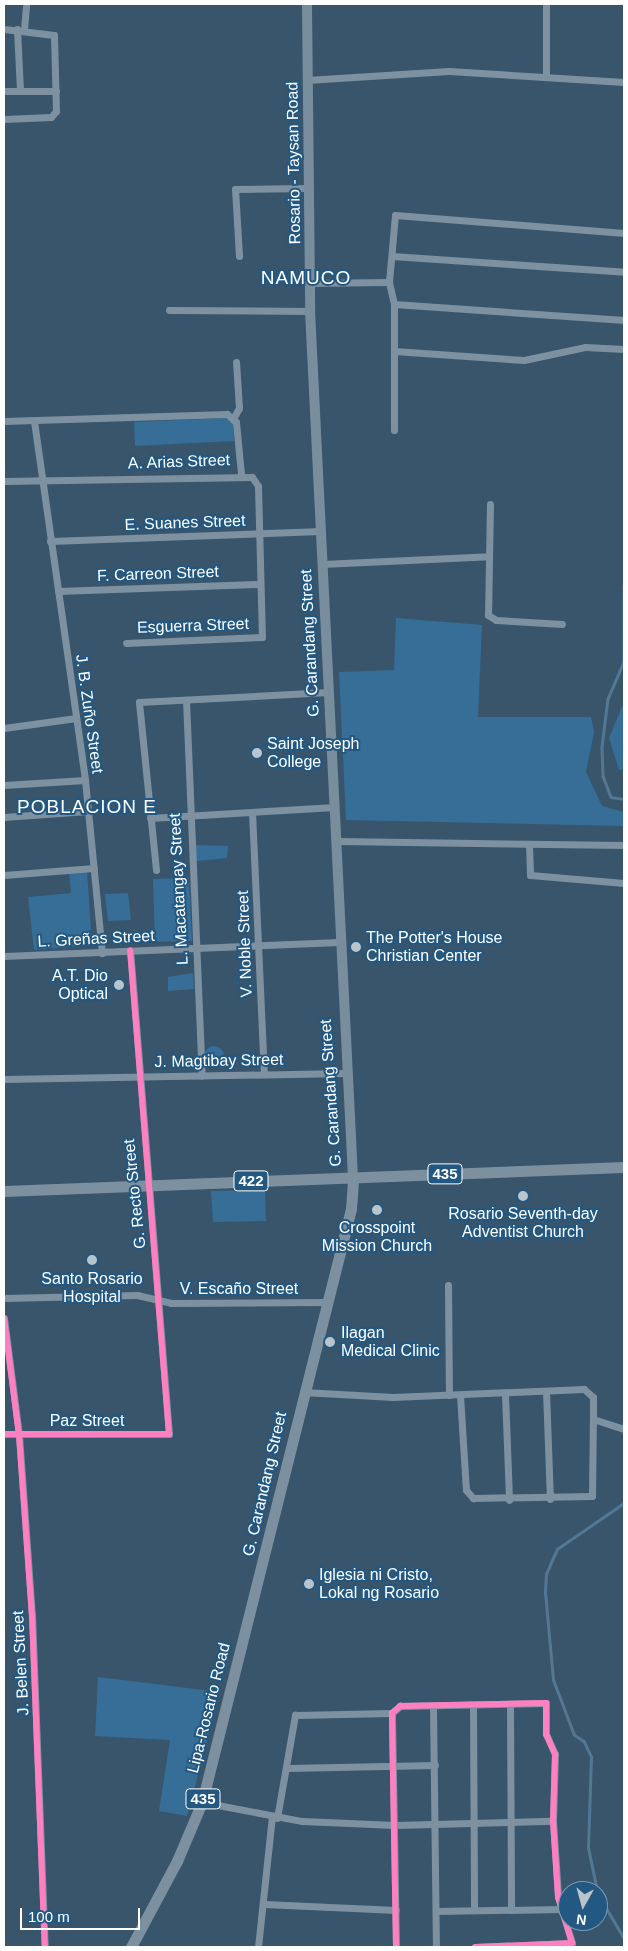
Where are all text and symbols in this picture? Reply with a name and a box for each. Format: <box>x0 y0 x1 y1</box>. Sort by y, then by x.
street label: Rosario - Taysan Road <box>283 81 305 245</box>
district label: NAMUCO <box>260 267 352 289</box>
street label: A. Arias Street <box>127 451 231 473</box>
street label: E. Suanes Street <box>124 511 246 535</box>
street label: F. Carreon Street <box>97 562 219 586</box>
street label: G. Carandang Street <box>297 569 323 717</box>
street label: Esguerra Street <box>137 614 249 638</box>
street label: J. B. Zuño Street <box>71 653 107 775</box>
place label: Saint Joseph College <box>267 734 360 772</box>
marker: Saint Joseph College <box>251 747 263 759</box>
district label: POBLACION E <box>16 796 158 818</box>
street label: L. Macatangay Street <box>165 813 193 965</box>
street label: V. Noble Street <box>234 890 256 998</box>
street label: L. Greñas Street <box>37 926 155 952</box>
place label: The Potter's House Christian Center <box>366 928 502 966</box>
marker: The Potter's House Christian Center <box>350 941 362 953</box>
place label: A.T. Dio Optical <box>52 966 108 1004</box>
marker: A.T. Dio Optical <box>112 978 126 992</box>
street label: G. Carandang Street <box>316 1019 346 1167</box>
street label: J. Magtibay Street <box>154 1050 284 1072</box>
street label: G. Recto Street <box>120 1138 150 1250</box>
road number: 435 <box>426 1162 464 1186</box>
road number: 422 <box>232 1168 270 1194</box>
marker: Rosario Seventh-day Adventist Church <box>517 1190 529 1202</box>
marker: Crosspoint Mission Church <box>371 1204 383 1216</box>
place label: Rosario Seventh-day Adventist Church <box>448 1204 598 1242</box>
place label: Crosspoint Mission Church <box>322 1218 432 1256</box>
marker: Santo Rosario Hospital <box>85 1253 99 1267</box>
place label: Santo Rosario Hospital <box>41 1269 143 1307</box>
street label: V. Escaño Street <box>180 1279 298 1299</box>
place label: Ilagan Medical Clinic <box>341 1323 440 1361</box>
marker: Ilagan Medical Clinic <box>323 1335 337 1349</box>
street label: G. Carandang Street <box>239 1410 291 1558</box>
street label: Paz Street <box>50 1411 124 1431</box>
place label: Iglesia ni Cristo, Lokal ng Rosario <box>319 1565 439 1603</box>
marker: Iglesia ni Cristo, Lokal ng Rosario <box>303 1578 315 1590</box>
street label: J. Belen Street <box>9 1610 33 1716</box>
street label: Lipa-Rosario Road <box>184 1641 234 1775</box>
road number: 435 <box>184 1786 222 1812</box>
north arrow <box>558 1881 608 1931</box>
scale bar <box>22 1898 142 1930</box>
text: 100 m <box>28 1908 70 1925</box>
text: N <box>575 1911 587 1928</box>

